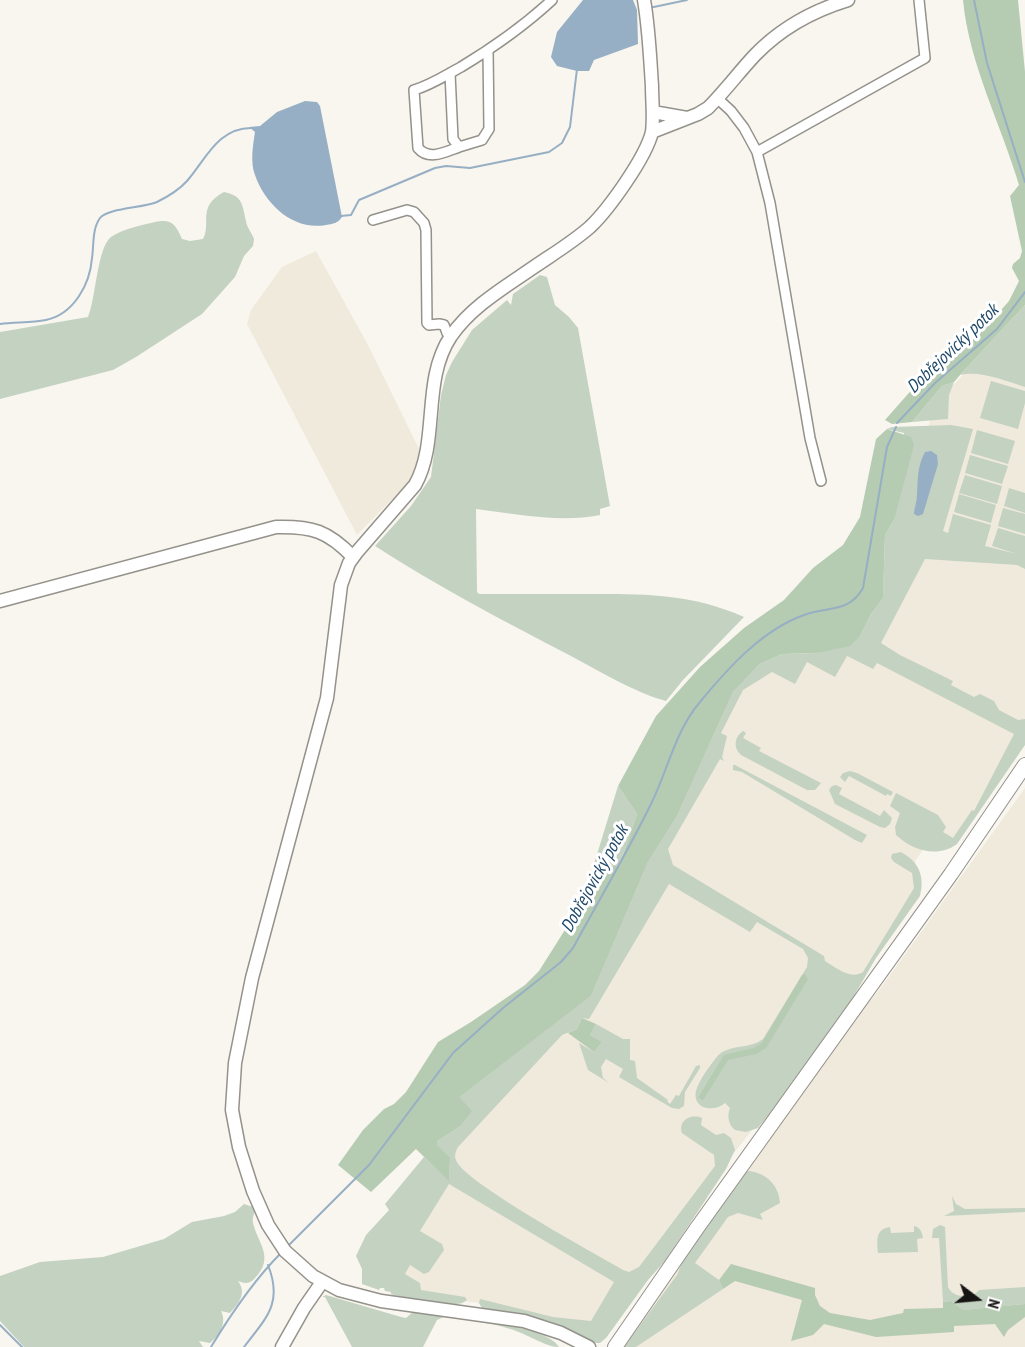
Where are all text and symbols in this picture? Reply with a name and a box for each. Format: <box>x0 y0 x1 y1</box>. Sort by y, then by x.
water label: Dobřejovický potok <box>903 300 1003 398</box>
water label: Dobřejovický potok <box>557 822 633 936</box>
north arrow <box>947 1269 1007 1329</box>
text: N <box>984 1297 1005 1311</box>

